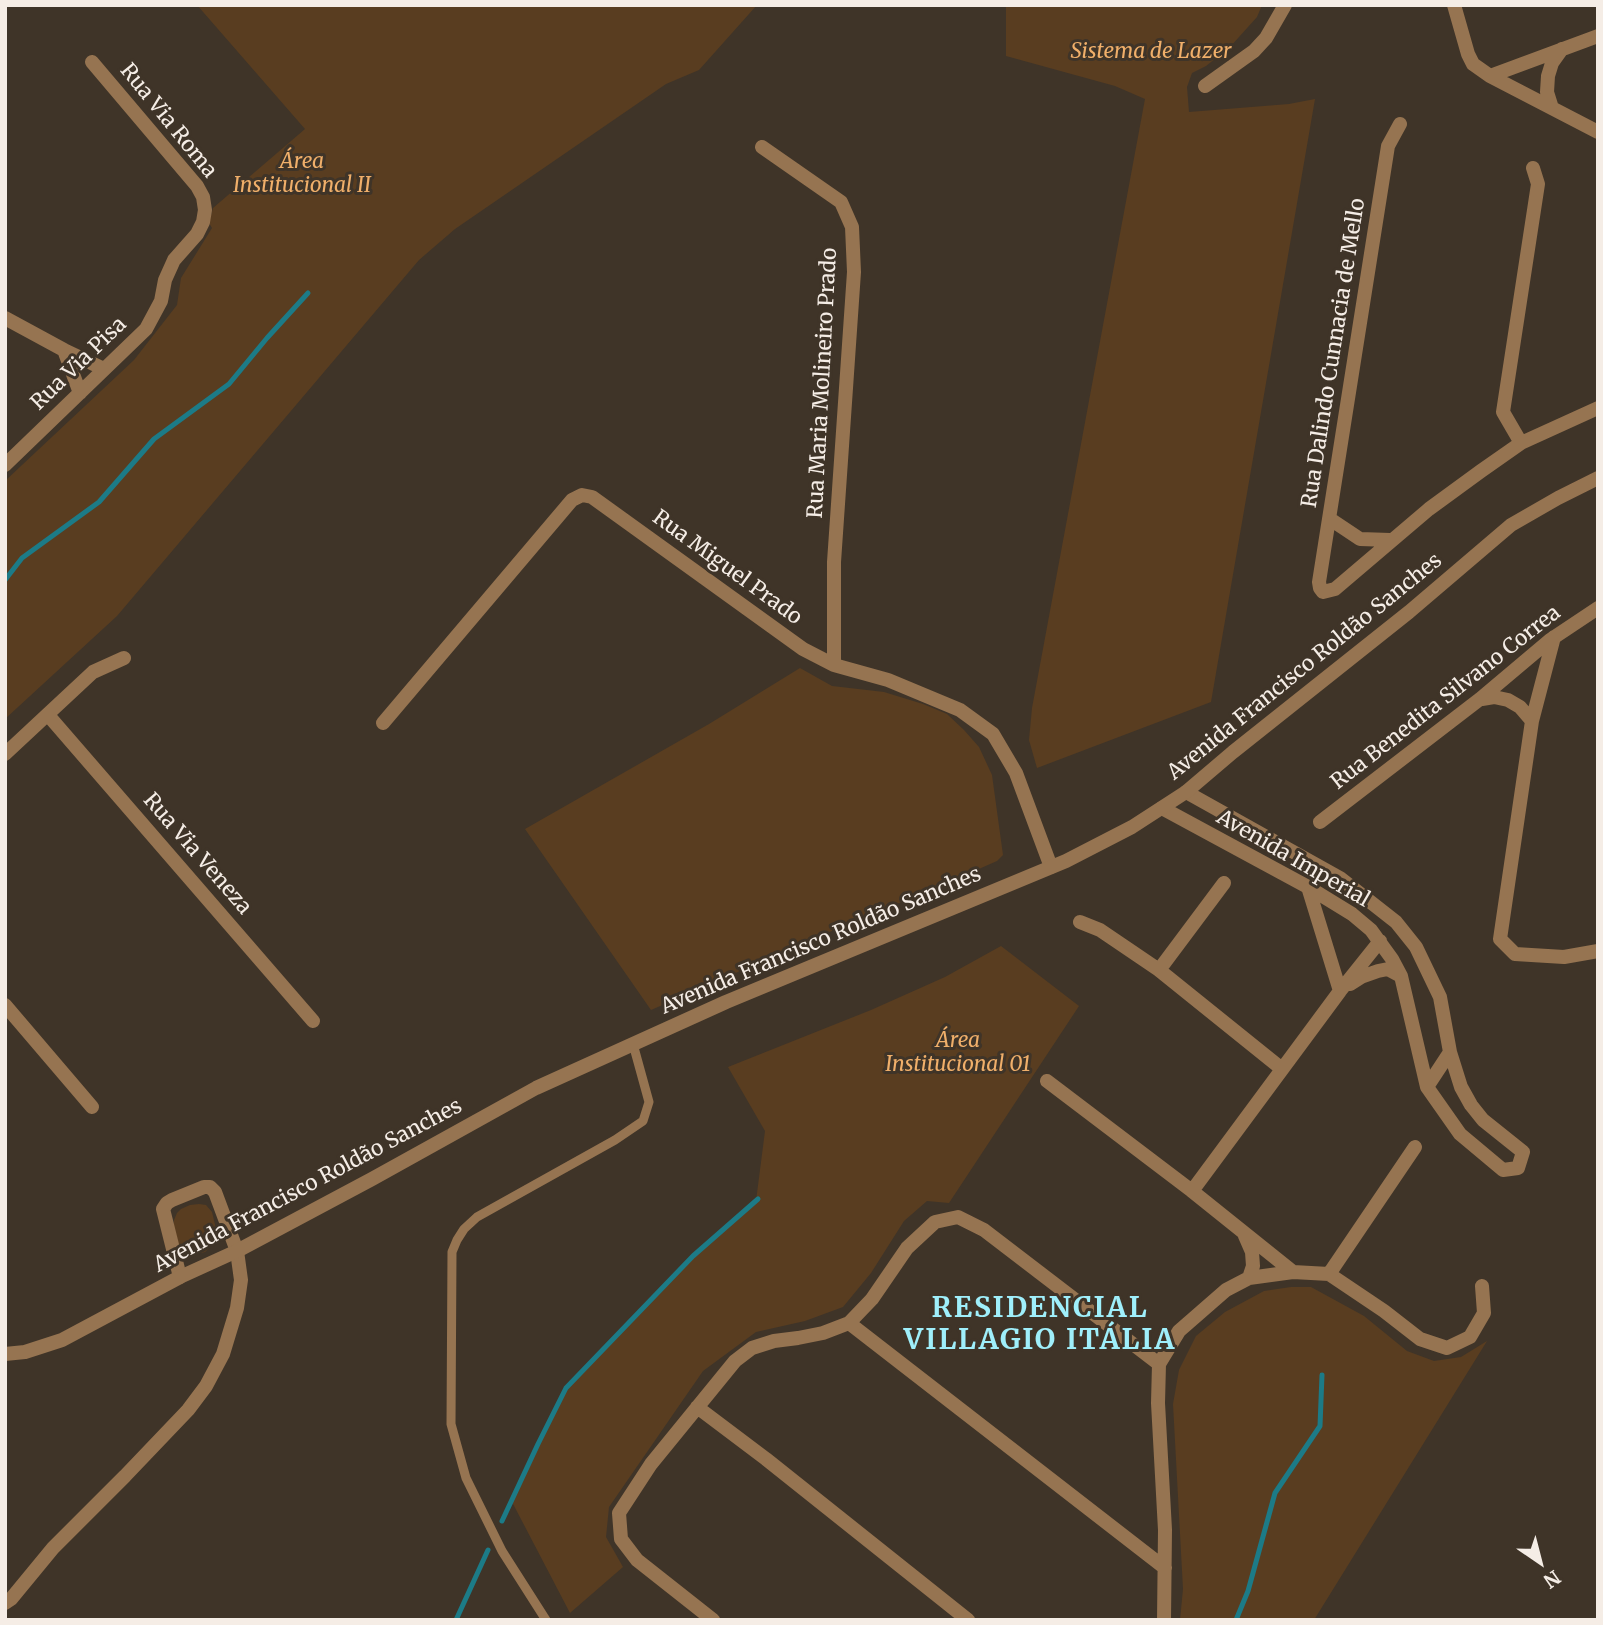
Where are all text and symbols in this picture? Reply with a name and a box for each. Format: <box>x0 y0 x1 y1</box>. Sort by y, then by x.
park label: Sistema de Lazer <box>1070 39 1232 65</box>
street label: Rua Via Roma <box>114 59 222 183</box>
park label: Área Institucional II <box>233 149 371 199</box>
street label: Rua Dalindo Cunnacia de Mello <box>1297 196 1371 510</box>
street label: Rua Maria Molineiro Prado <box>803 247 843 519</box>
street label: Rua Via Pisa <box>26 312 132 416</box>
street label: Rua Miguel Prado <box>647 505 807 631</box>
street label: Avenida Francisco Roldão Sanches <box>1163 548 1447 786</box>
street label: Rua Benedita Silvano Correa <box>1326 601 1566 795</box>
street label: Rua Via Veneza <box>138 788 256 920</box>
street label: Avenida Imperial <box>1212 805 1374 913</box>
street label: Avenida Francisco Roldão Sanches <box>657 862 985 1020</box>
park label: Área Institucional 01 <box>885 1028 1031 1078</box>
street label: Avenida Francisco Roldão Sanches <box>149 1094 467 1278</box>
district label: RESIDENCIAL VILLAGIO ITÁLIA <box>906 1292 1174 1358</box>
north arrow <box>1505 1527 1575 1597</box>
text: N <box>1539 1565 1565 1593</box>

